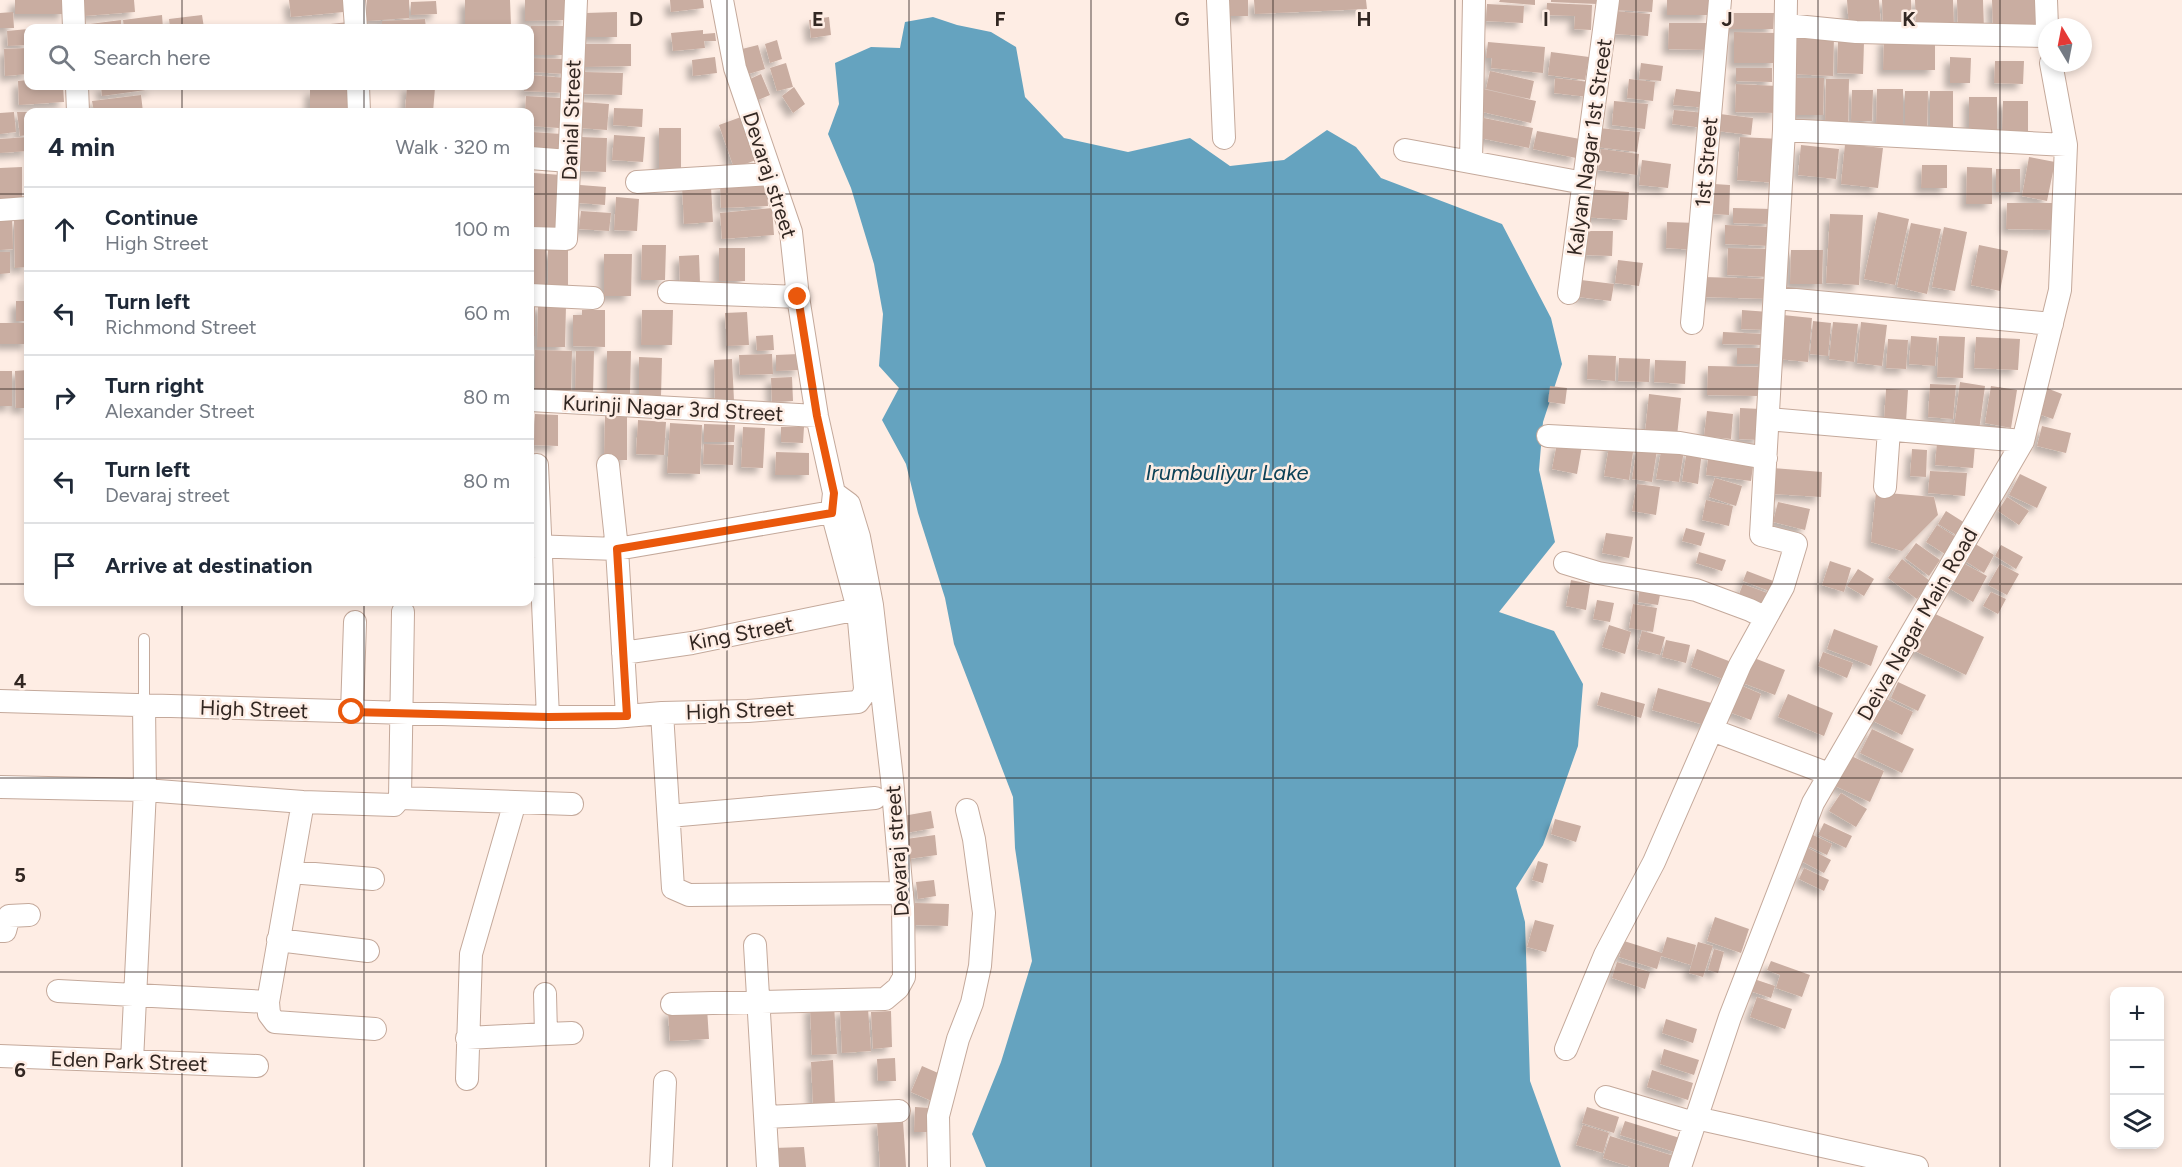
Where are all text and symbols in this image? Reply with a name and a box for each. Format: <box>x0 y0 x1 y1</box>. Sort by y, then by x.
text: D <box>629 7 643 31</box>
text: E <box>812 7 824 31</box>
text: F <box>994 7 1006 31</box>
text: G <box>1175 7 1190 31</box>
text: H <box>1357 7 1372 31</box>
text: I <box>1543 7 1549 31</box>
text: J <box>1721 7 1733 31</box>
text: K <box>1902 7 1916 31</box>
north arrow <box>2038 18 2092 72</box>
search box <box>24 24 534 90</box>
street label: Kalyan Nagar 1st Street <box>1561 37 1617 257</box>
icon: search <box>45 41 78 74</box>
text: Search here <box>93 44 211 71</box>
street label: Danial Street <box>556 59 586 181</box>
street label: Devaraj street <box>738 109 802 241</box>
street label: 1st Street <box>1690 116 1722 208</box>
text: 4 min <box>48 131 115 163</box>
text: Walk · 320 m <box>396 135 510 159</box>
text: Continue <box>105 204 198 231</box>
icon: ahead <box>48 213 81 246</box>
text: 100 m <box>454 217 510 241</box>
text: High Street <box>105 231 209 255</box>
route end <box>784 283 810 309</box>
text: Turn left <box>105 288 191 315</box>
icon: left <box>48 297 81 330</box>
text: 60 m <box>464 301 510 325</box>
text: Richmond Street <box>105 315 257 339</box>
text: Turn right <box>105 372 204 399</box>
icon: right <box>48 381 81 414</box>
text: 80 m <box>463 385 510 409</box>
street label: Kurinji Nagar 3rd Street <box>562 390 784 426</box>
text: Alexander Street <box>105 399 255 423</box>
text: Turn left <box>105 456 191 483</box>
water label: Irumbuliyur Lake <box>1145 459 1309 486</box>
icon: left <box>48 465 81 498</box>
text: 80 m <box>463 469 510 493</box>
text: Devaraj street <box>105 483 230 507</box>
street label: Deiva Nagar Main Road <box>1852 523 1982 725</box>
icon: arrive <box>48 549 81 582</box>
text: Arrive at destination <box>105 552 313 579</box>
street label: King Street <box>687 611 795 655</box>
text: 4 <box>14 669 27 693</box>
street label: High Street <box>199 695 309 723</box>
street label: High Street <box>685 696 795 724</box>
route start <box>338 698 364 724</box>
street label: Devaraj street <box>880 785 914 917</box>
text: 5 <box>14 863 26 887</box>
map controls <box>2110 987 2164 1149</box>
button: + <box>2110 987 2164 1041</box>
button: − <box>2110 1041 2164 1095</box>
street label: Eden Park Street <box>50 1046 208 1076</box>
text: 6 <box>14 1058 26 1082</box>
button: layers <box>2110 1095 2164 1149</box>

